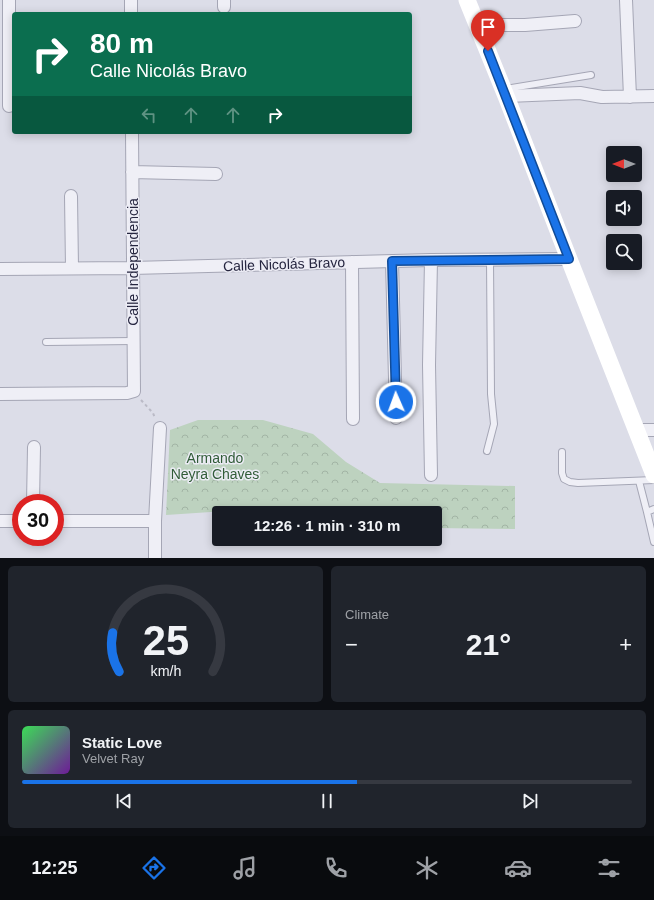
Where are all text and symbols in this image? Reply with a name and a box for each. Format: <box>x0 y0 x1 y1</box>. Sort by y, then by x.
pin <box>471 10 505 51</box>
icon: arrive <box>477 16 499 38</box>
icon: right <box>24 28 76 80</box>
text: 80 m <box>90 28 154 59</box>
text: Calle Nicolás Bravo <box>90 61 247 81</box>
icon: left <box>138 104 160 126</box>
icon: ahead <box>180 104 202 126</box>
icon: ahead <box>222 104 244 126</box>
icon: right <box>264 104 286 126</box>
north arrow <box>606 146 642 182</box>
map controls <box>606 146 642 270</box>
button: sound <box>606 190 642 226</box>
street label: Calle Independencia <box>125 198 141 326</box>
button: search <box>606 234 642 270</box>
street label: Calle Nicolás Bravo <box>223 254 346 274</box>
position arrow <box>375 381 417 423</box>
park label: Armando Neyra Chaves <box>171 450 259 482</box>
speed limit sign: 30 <box>12 494 64 546</box>
text: 12:26 · 1 min · 310 m <box>254 517 400 534</box>
text: Climate <box>345 607 389 622</box>
text: 25 <box>142 617 189 664</box>
text: 21° <box>466 628 511 661</box>
text: − <box>345 632 358 657</box>
text: + <box>619 632 632 657</box>
text: km/h <box>150 663 181 679</box>
text: Static Love <box>82 734 162 751</box>
text: Velvet Ray <box>82 751 144 766</box>
icon: previous <box>113 790 135 812</box>
icon: pause <box>316 790 338 812</box>
icon: next <box>519 790 541 812</box>
icon: directions <box>140 854 168 882</box>
icon: music <box>231 854 259 882</box>
icon: phone <box>322 854 350 882</box>
icon: climate <box>413 854 441 882</box>
icon: car <box>504 854 532 882</box>
icon: filters <box>595 854 623 882</box>
text: 12:25 <box>31 858 77 878</box>

